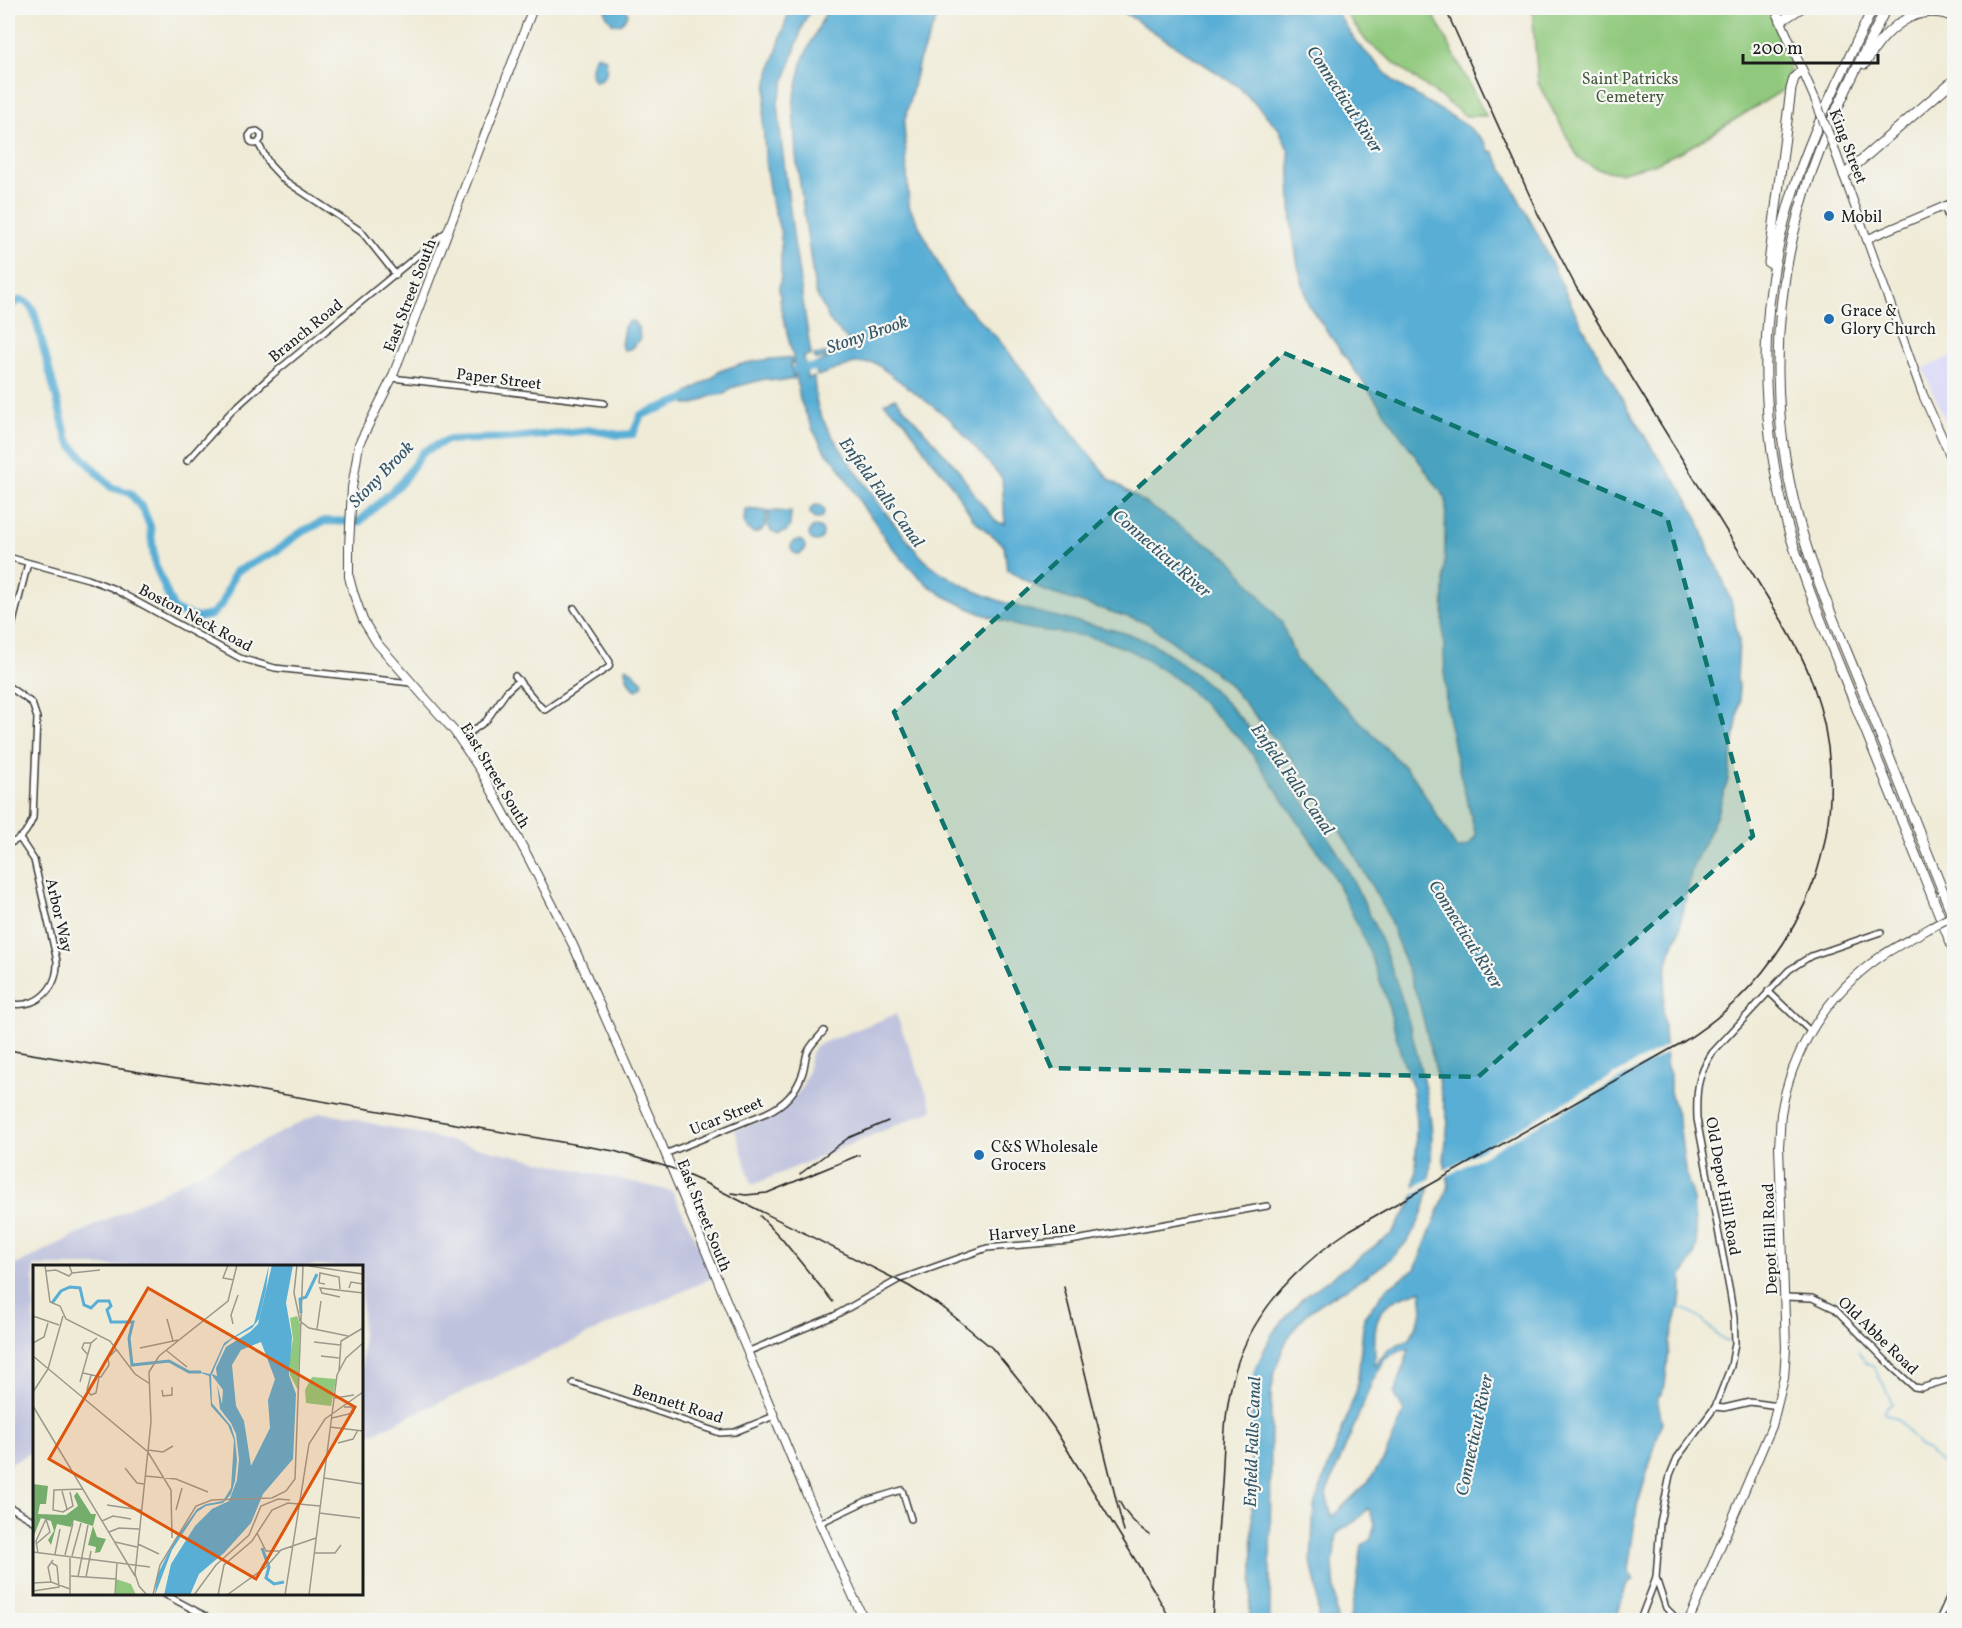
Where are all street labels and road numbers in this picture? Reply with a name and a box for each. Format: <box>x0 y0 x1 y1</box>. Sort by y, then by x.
street label: King Street <box>1823 106 1872 188</box>
street label: East Street South <box>379 236 443 356</box>
street label: Branch Road <box>264 295 348 368</box>
street label: Paper Street <box>455 364 543 396</box>
street label: Boston Neck Road <box>134 579 256 658</box>
street label: East Street South <box>454 719 535 833</box>
street label: Arbor Way <box>39 876 77 955</box>
street label: Ucar Street <box>687 1092 767 1142</box>
street label: Old Depot Hill Road <box>1699 1115 1745 1257</box>
street label: East Street South <box>670 1156 736 1275</box>
street label: Depot Hill Road <box>1758 1183 1784 1295</box>
street label: Harvey Lane <box>987 1216 1077 1248</box>
street label: Old Abbe Road <box>1832 1292 1923 1381</box>
street label: Bennett Road <box>629 1380 726 1430</box>

